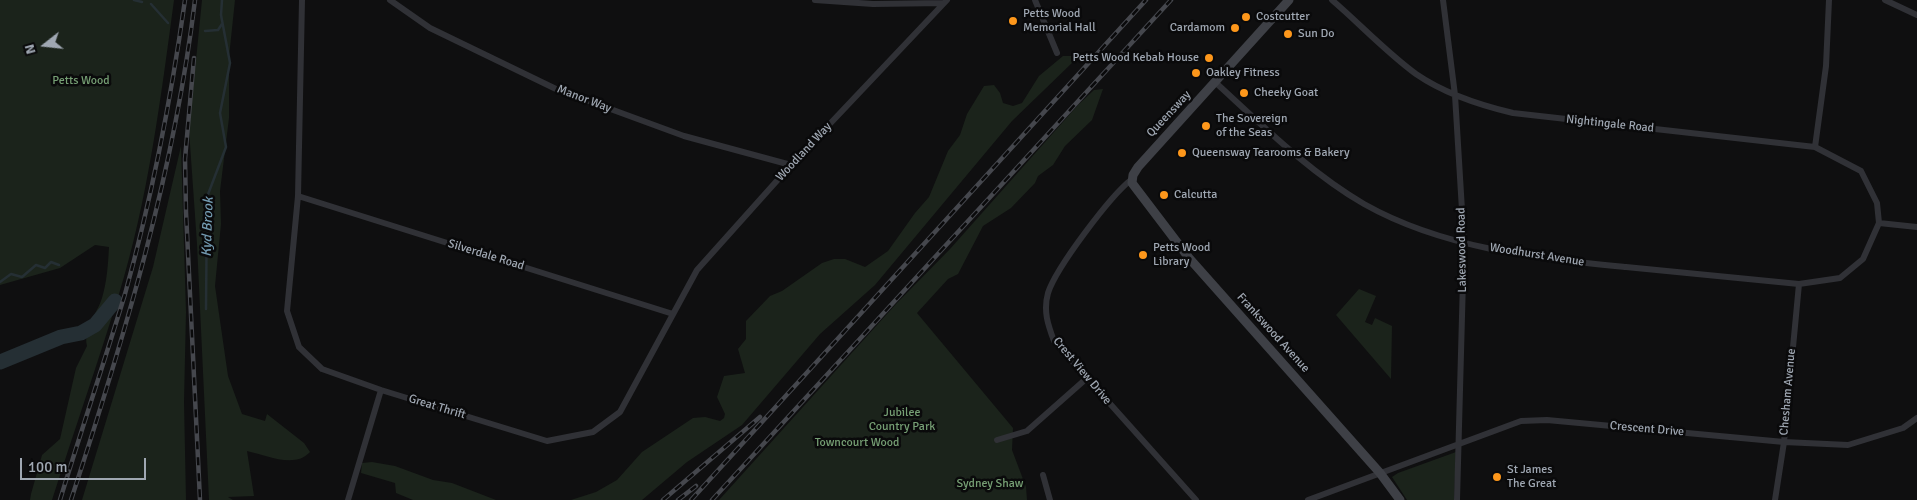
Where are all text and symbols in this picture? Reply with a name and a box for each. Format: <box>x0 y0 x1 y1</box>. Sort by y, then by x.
place label: Petts Wood Memorial Hall <box>1023 7 1096 35</box>
place label: Costcutter <box>1256 10 1310 24</box>
marker: Costcutter <box>1240 11 1252 23</box>
marker: Petts Wood Memorial Hall <box>1007 15 1019 27</box>
north arrow <box>20 20 70 70</box>
place label: Cardamom <box>1170 21 1225 35</box>
marker: Cardamom <box>1229 22 1241 34</box>
place label: Sun Do <box>1298 27 1334 41</box>
marker: Sun Do <box>1282 28 1294 40</box>
text: N <box>21 42 40 56</box>
place label: Petts Wood Kebab House <box>1073 51 1199 65</box>
marker: Petts Wood Kebab House <box>1203 52 1215 64</box>
place label: Oakley Fitness <box>1206 66 1280 80</box>
marker: Oakley Fitness <box>1190 67 1202 79</box>
park label: Petts Wood <box>52 74 110 88</box>
street label: Manor Way <box>555 82 613 116</box>
place label: Cheeky Goat <box>1254 86 1318 100</box>
marker: Cheeky Goat <box>1238 87 1250 99</box>
street label: Queensway <box>1144 88 1194 140</box>
place label: The Sovereign of the Seas <box>1216 112 1288 140</box>
street label: Nightingale Road <box>1565 112 1655 136</box>
street label: Woodland Way <box>773 120 835 184</box>
marker: The Sovereign of the Seas <box>1200 120 1212 132</box>
place label: Queensway Tearooms & Bakery <box>1192 146 1350 160</box>
marker: Queensway Tearooms & Bakery <box>1176 147 1188 159</box>
place label: Calcutta <box>1174 188 1217 202</box>
marker: Calcutta <box>1158 189 1170 201</box>
water label: Kyd Brook <box>199 197 217 257</box>
street label: Lakeswood Road <box>1454 207 1470 293</box>
street label: Silverdale Road <box>446 237 526 273</box>
street label: Woodhurst Avenue <box>1489 240 1585 270</box>
place label: Petts Wood Library <box>1153 241 1210 269</box>
marker: Petts Wood Library <box>1137 249 1149 261</box>
street label: Frankswood Avenue <box>1234 290 1312 376</box>
street label: Crest View Drive <box>1050 334 1114 408</box>
street label: Chesham Avenue <box>1777 348 1799 436</box>
street label: Great Thrift <box>407 392 467 422</box>
park label: Jubilee Country Park <box>869 406 935 434</box>
street label: Crescent Drive <box>1609 419 1685 439</box>
park label: Towncourt Wood <box>815 436 899 450</box>
scale bar <box>22 448 149 480</box>
text: 100 m <box>28 458 68 476</box>
place label: St James The Great <box>1507 463 1556 491</box>
marker: St James The Great <box>1491 471 1503 483</box>
park label: Sydney Shaw <box>957 477 1023 491</box>

